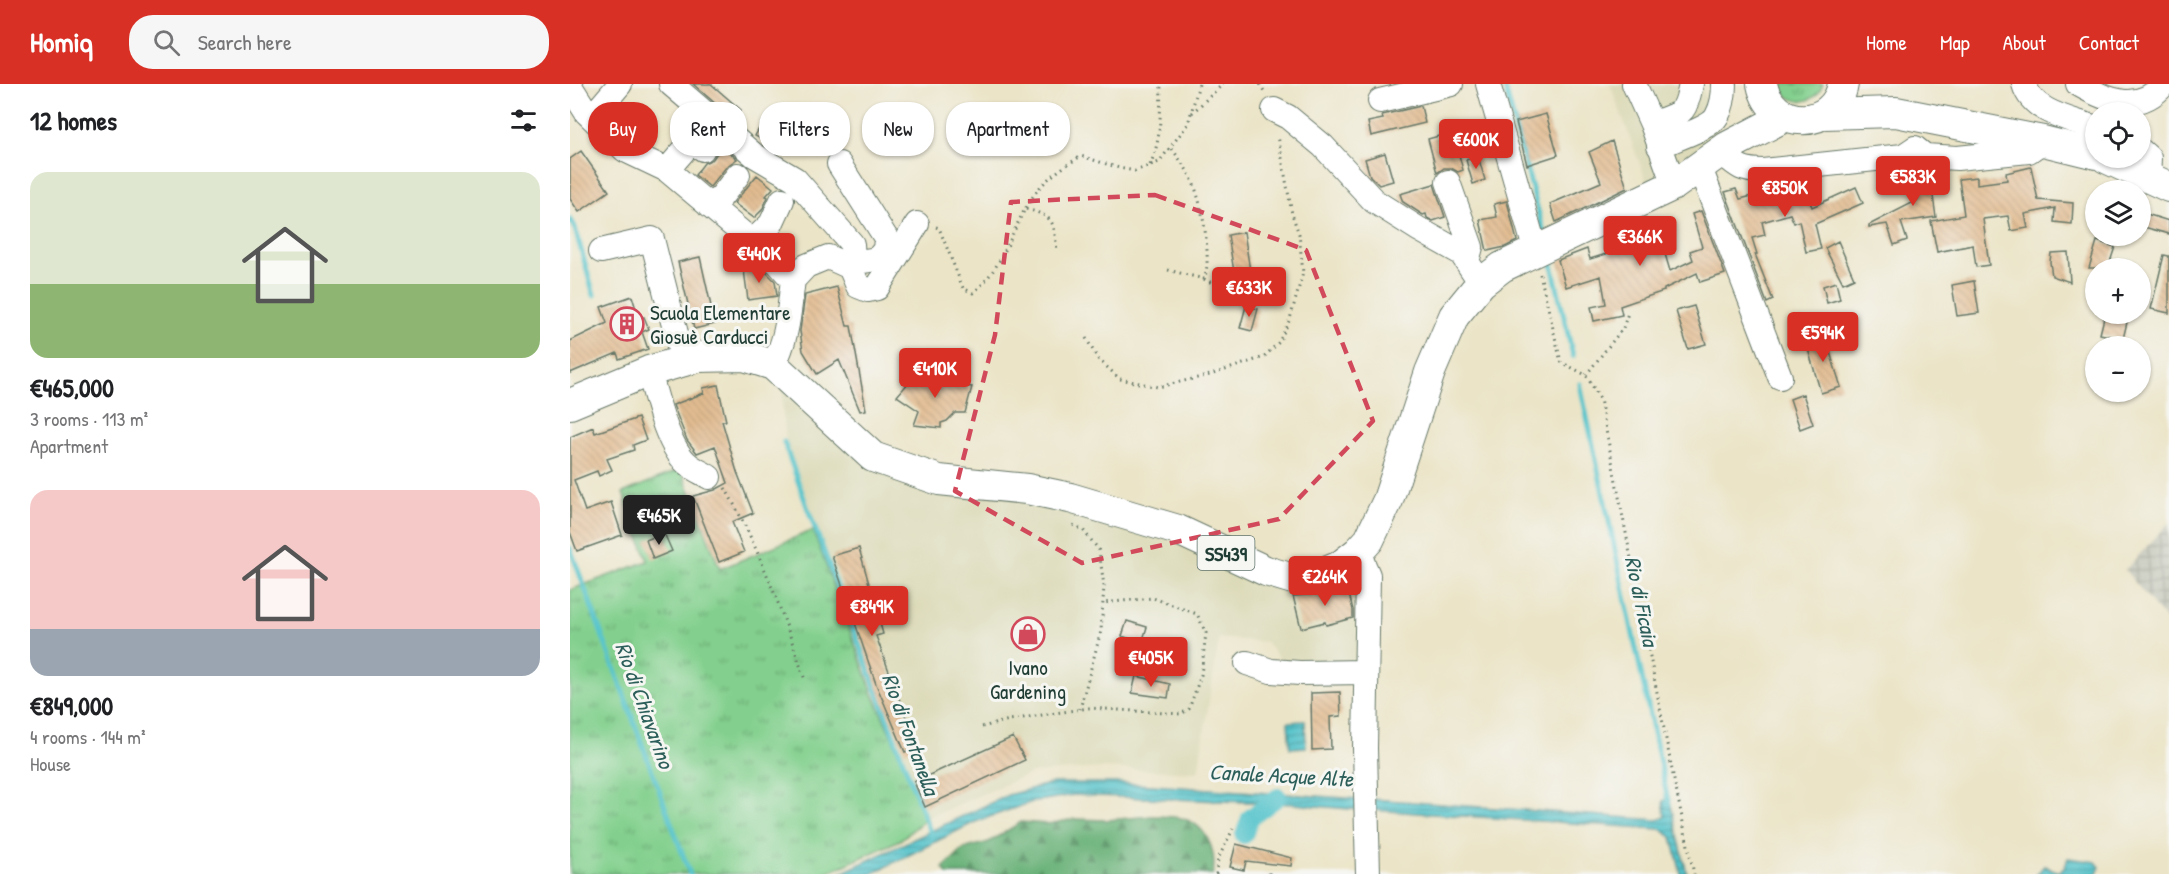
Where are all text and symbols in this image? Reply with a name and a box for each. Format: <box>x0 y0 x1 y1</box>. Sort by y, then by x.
search box <box>129 15 549 69</box>
text: Homiq <box>30 23 93 61</box>
icon: search <box>150 26 183 59</box>
text: Search here <box>198 27 292 57</box>
text: Home <box>1866 28 1907 57</box>
text: Map <box>1940 28 1970 57</box>
text: About <box>2003 28 2046 57</box>
text: Contact <box>2079 28 2139 57</box>
chip: Buy <box>588 102 658 156</box>
chip: Rent <box>670 102 747 156</box>
chip: Filters <box>759 102 850 156</box>
chip: New <box>862 102 934 156</box>
chip: Apartment <box>946 102 1070 156</box>
map controls <box>2085 102 2151 402</box>
button: locate <box>2085 102 2151 168</box>
text: 12 homes <box>30 103 117 138</box>
icon: filters <box>507 104 540 137</box>
pin: €600K <box>1434 119 1518 170</box>
text: €600K <box>1453 125 1499 152</box>
pin: €583K <box>1871 156 1955 207</box>
text: €583K <box>1890 162 1936 189</box>
pin: €850K <box>1743 167 1827 218</box>
text: €850K <box>1762 173 1808 200</box>
button: layers <box>2085 180 2151 246</box>
icon: home <box>231 211 339 319</box>
pin: €366K <box>1598 216 1682 267</box>
text: €366K <box>1618 222 1663 249</box>
pin: €440K <box>717 233 801 284</box>
text: €440K <box>737 239 781 266</box>
button: + <box>2085 258 2151 324</box>
pin: €633K <box>1207 267 1291 318</box>
text: €633K <box>1226 273 1272 300</box>
place label: Scuola Elementare Giosuè Carducci <box>650 298 791 351</box>
building icon: Scuola Elementare Giosuè Carducci <box>609 306 645 342</box>
pin: €594K <box>1781 312 1865 363</box>
text: €594K <box>1801 318 1845 345</box>
button: − <box>2085 336 2151 402</box>
pin: €410K <box>893 348 977 399</box>
text: €410K <box>913 354 957 381</box>
text: €465,000 <box>30 370 114 405</box>
text: 3 rooms · 113 m² <box>30 405 148 432</box>
text: Apartment <box>30 432 108 459</box>
pin: €465K <box>617 495 701 546</box>
text: €465K <box>637 501 681 528</box>
icon: home <box>231 529 339 637</box>
road number: SS439 <box>1198 536 1254 570</box>
water label: Rio di Ficaia <box>1618 553 1667 651</box>
pin: €264K <box>1283 556 1367 607</box>
text: €264K <box>1303 562 1347 589</box>
pin: €849K <box>830 586 914 637</box>
text: €849K <box>850 592 894 619</box>
shop icon: Ivano Gardening <box>1010 616 1046 652</box>
pin: €405K <box>1109 637 1193 688</box>
water label: Rio di Chiavarino <box>608 638 682 774</box>
text: €405K <box>1129 643 1174 670</box>
place label: Ivano Gardening <box>990 653 1066 706</box>
water label: Rio di Fontanella <box>875 669 948 801</box>
text: €849,000 <box>30 688 113 723</box>
text: 4 rooms · 144 m² <box>30 723 145 750</box>
text: House <box>30 750 71 777</box>
water label: Canale Acque Alte <box>1208 756 1355 794</box>

